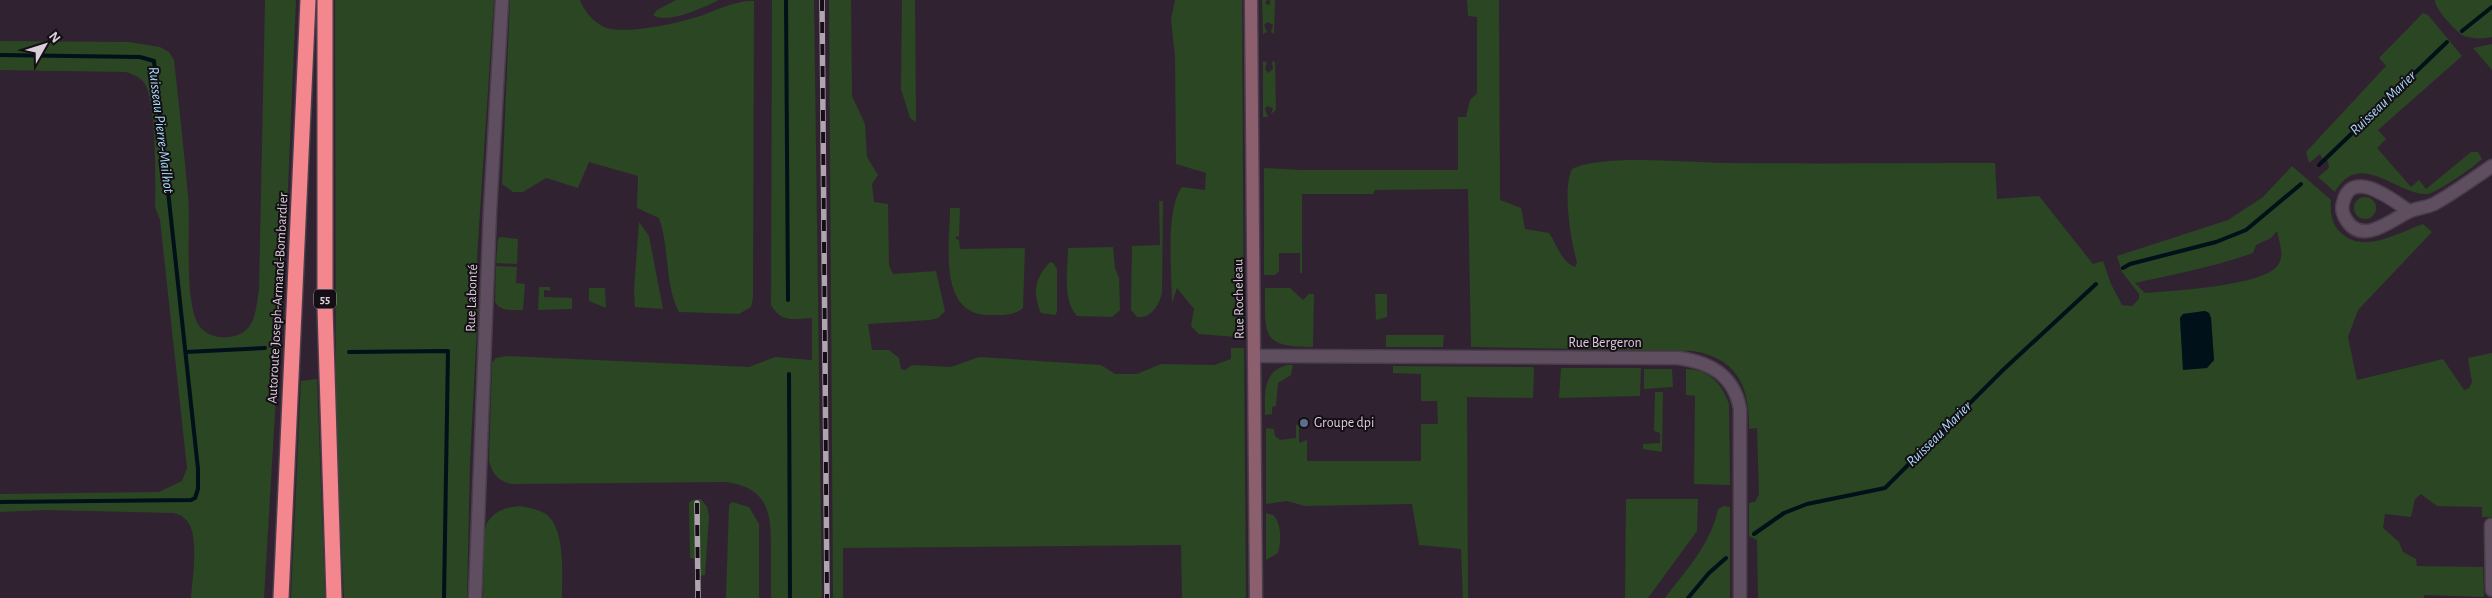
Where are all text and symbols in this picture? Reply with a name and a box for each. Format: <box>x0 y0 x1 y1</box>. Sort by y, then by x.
north arrow <box>20 20 70 70</box>
text: N <box>46 29 63 46</box>
water label: Ruisseau Pierre-Mailhot <box>146 66 176 194</box>
water label: Ruisseau Marier <box>2347 67 2420 138</box>
street label: Autoroute Joseph-Armand-Bombardier <box>265 192 291 404</box>
street label: Rue Rocheleau <box>1231 259 1247 339</box>
street label: Rue Labonté <box>464 264 480 332</box>
road number: 55 <box>314 290 336 308</box>
street label: Rue Bergeron <box>1568 336 1642 350</box>
water label: Ruisseau Marier <box>1904 398 1975 469</box>
place label: Groupe dpi <box>1314 416 1374 430</box>
marker: Groupe dpi <box>1298 417 1310 429</box>

